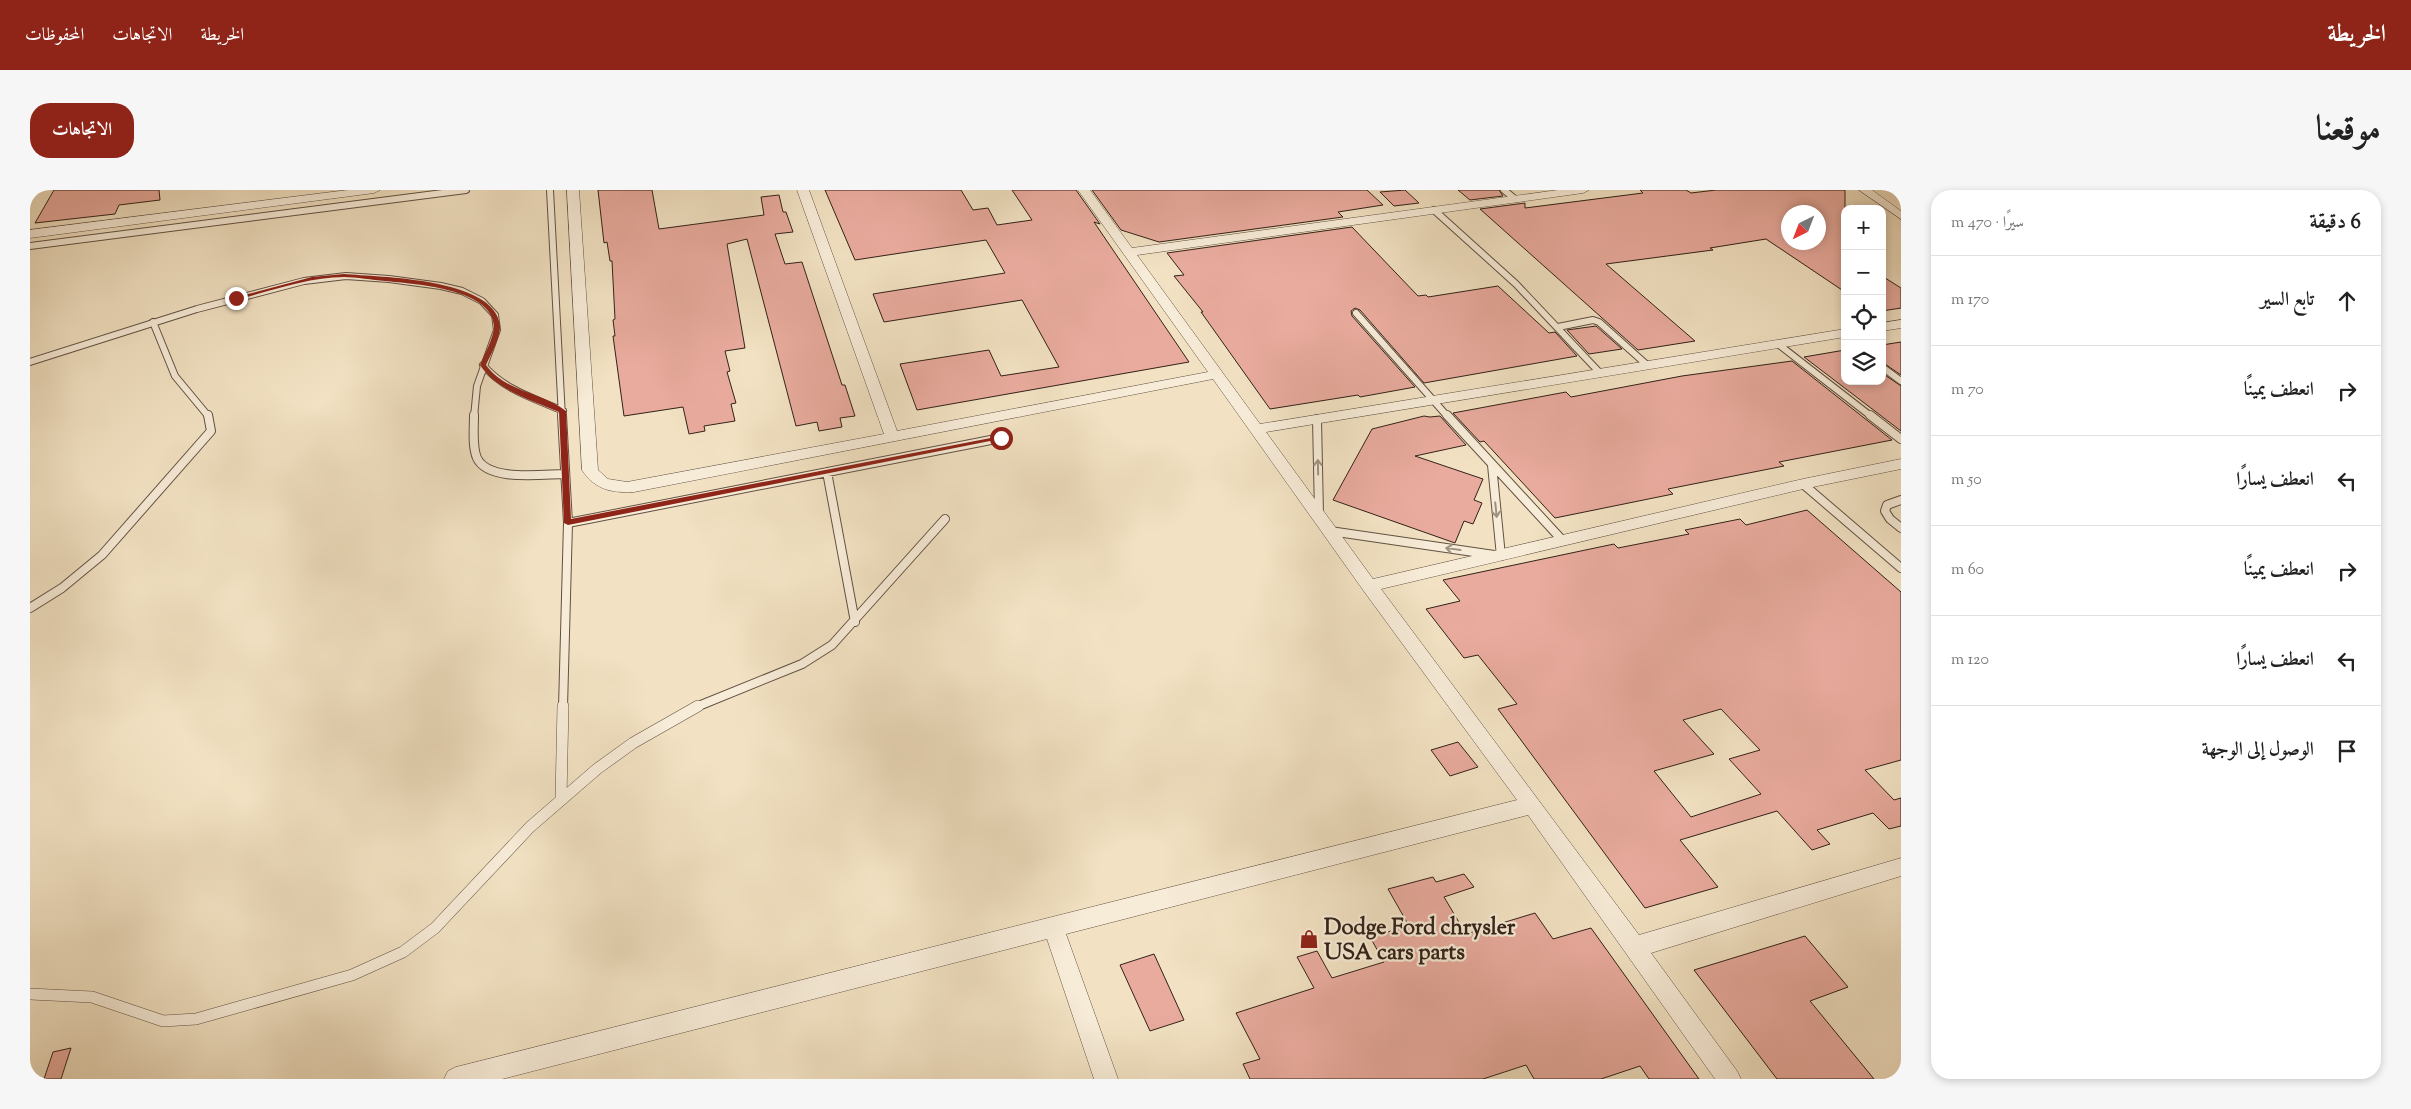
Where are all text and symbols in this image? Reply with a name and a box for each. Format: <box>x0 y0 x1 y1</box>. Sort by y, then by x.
text: الخريطة <box>2328 18 2386 52</box>
text: المحفوظات <box>25 23 84 49</box>
text: الاتجاهات <box>112 23 172 49</box>
text: الخريطة <box>200 23 244 49</box>
button: الاتجاهات <box>30 103 134 158</box>
text: موقعنا <box>2316 105 2381 156</box>
north arrow <box>1781 205 1826 250</box>
map controls <box>1841 205 1886 385</box>
button: + <box>1841 205 1886 250</box>
text: 6 دقيقة <box>2309 208 2361 238</box>
text: سيرًا · 470 m <box>1951 212 2024 235</box>
button: − <box>1841 250 1886 295</box>
route end <box>225 287 248 310</box>
text: تابع السير <box>2260 287 2314 314</box>
icon: ahead <box>2333 287 2361 315</box>
text: 170 m <box>1951 289 1989 312</box>
button: locate <box>1841 295 1886 340</box>
button: layers <box>1841 340 1886 385</box>
text: انعطف يمينًا <box>2244 377 2314 404</box>
icon: right <box>2333 377 2361 405</box>
text: 70 m <box>1951 379 1984 402</box>
route start <box>990 427 1013 450</box>
one-way arrow <box>1313 459 1323 475</box>
text: انعطف يسارًا <box>2236 467 2314 494</box>
icon: left <box>2333 467 2361 495</box>
text: 50 m <box>1951 469 1982 492</box>
one-way arrow <box>1491 502 1501 518</box>
one-way arrow <box>1445 543 1461 553</box>
text: انعطف يمينًا <box>2244 557 2314 584</box>
icon: right <box>2333 557 2361 585</box>
text: 60 m <box>1951 559 1984 582</box>
text: انعطف يسارًا <box>2236 647 2314 674</box>
icon: left <box>2333 647 2361 675</box>
text: 120 m <box>1951 649 1989 672</box>
text: الوصول إلى الوجهة <box>2202 737 2314 764</box>
icon: arrive <box>2333 737 2361 765</box>
place label: Dodge Ford chrysler USA cars parts <box>1324 913 1516 970</box>
shop icon: Dodge Ford chrysler USA cars parts <box>1298 928 1320 950</box>

